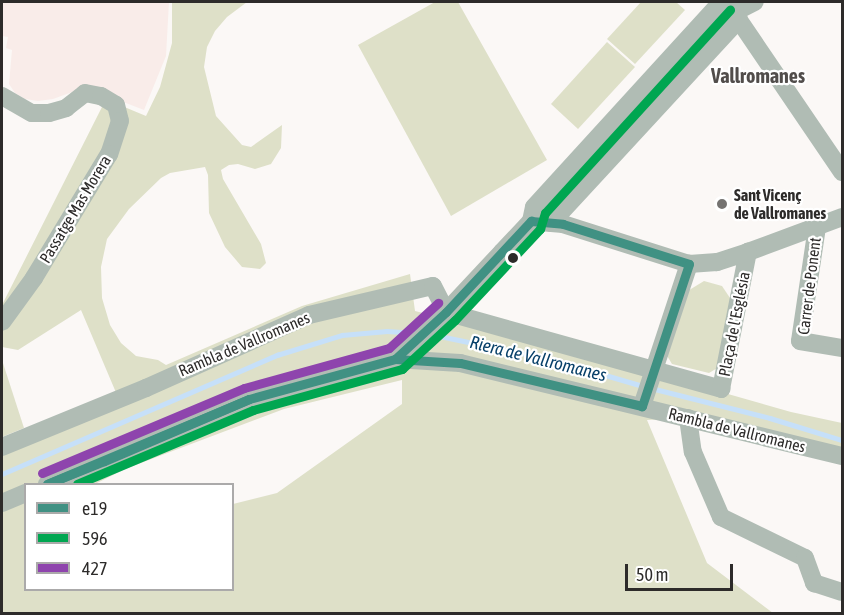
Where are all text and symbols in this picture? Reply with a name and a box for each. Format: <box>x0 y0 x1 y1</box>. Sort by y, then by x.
district label: Vallromanes <box>711 63 805 87</box>
street label: Passatge Mas Morera <box>35 152 115 266</box>
place label: Sant Vicenç de Vallromanes <box>734 185 826 223</box>
marker: Sant Vicenç de Vallromanes <box>715 197 729 211</box>
street label: Carrer de Ponent <box>794 236 824 336</box>
unlabelled marker <box>507 252 519 264</box>
street label: Plaça de l'Església <box>714 270 754 378</box>
street label: Rambla de Vallromanes <box>176 308 312 380</box>
water label: Riera de Vallromanes <box>467 332 609 386</box>
street label: Rambla de Vallromanes <box>666 404 808 456</box>
legend <box>24 483 234 591</box>
text: e19 <box>82 498 107 519</box>
text: 596 <box>82 528 107 549</box>
scale bar <box>628 552 736 590</box>
text: 427 <box>82 558 107 579</box>
text: 50 m <box>636 564 668 585</box>

